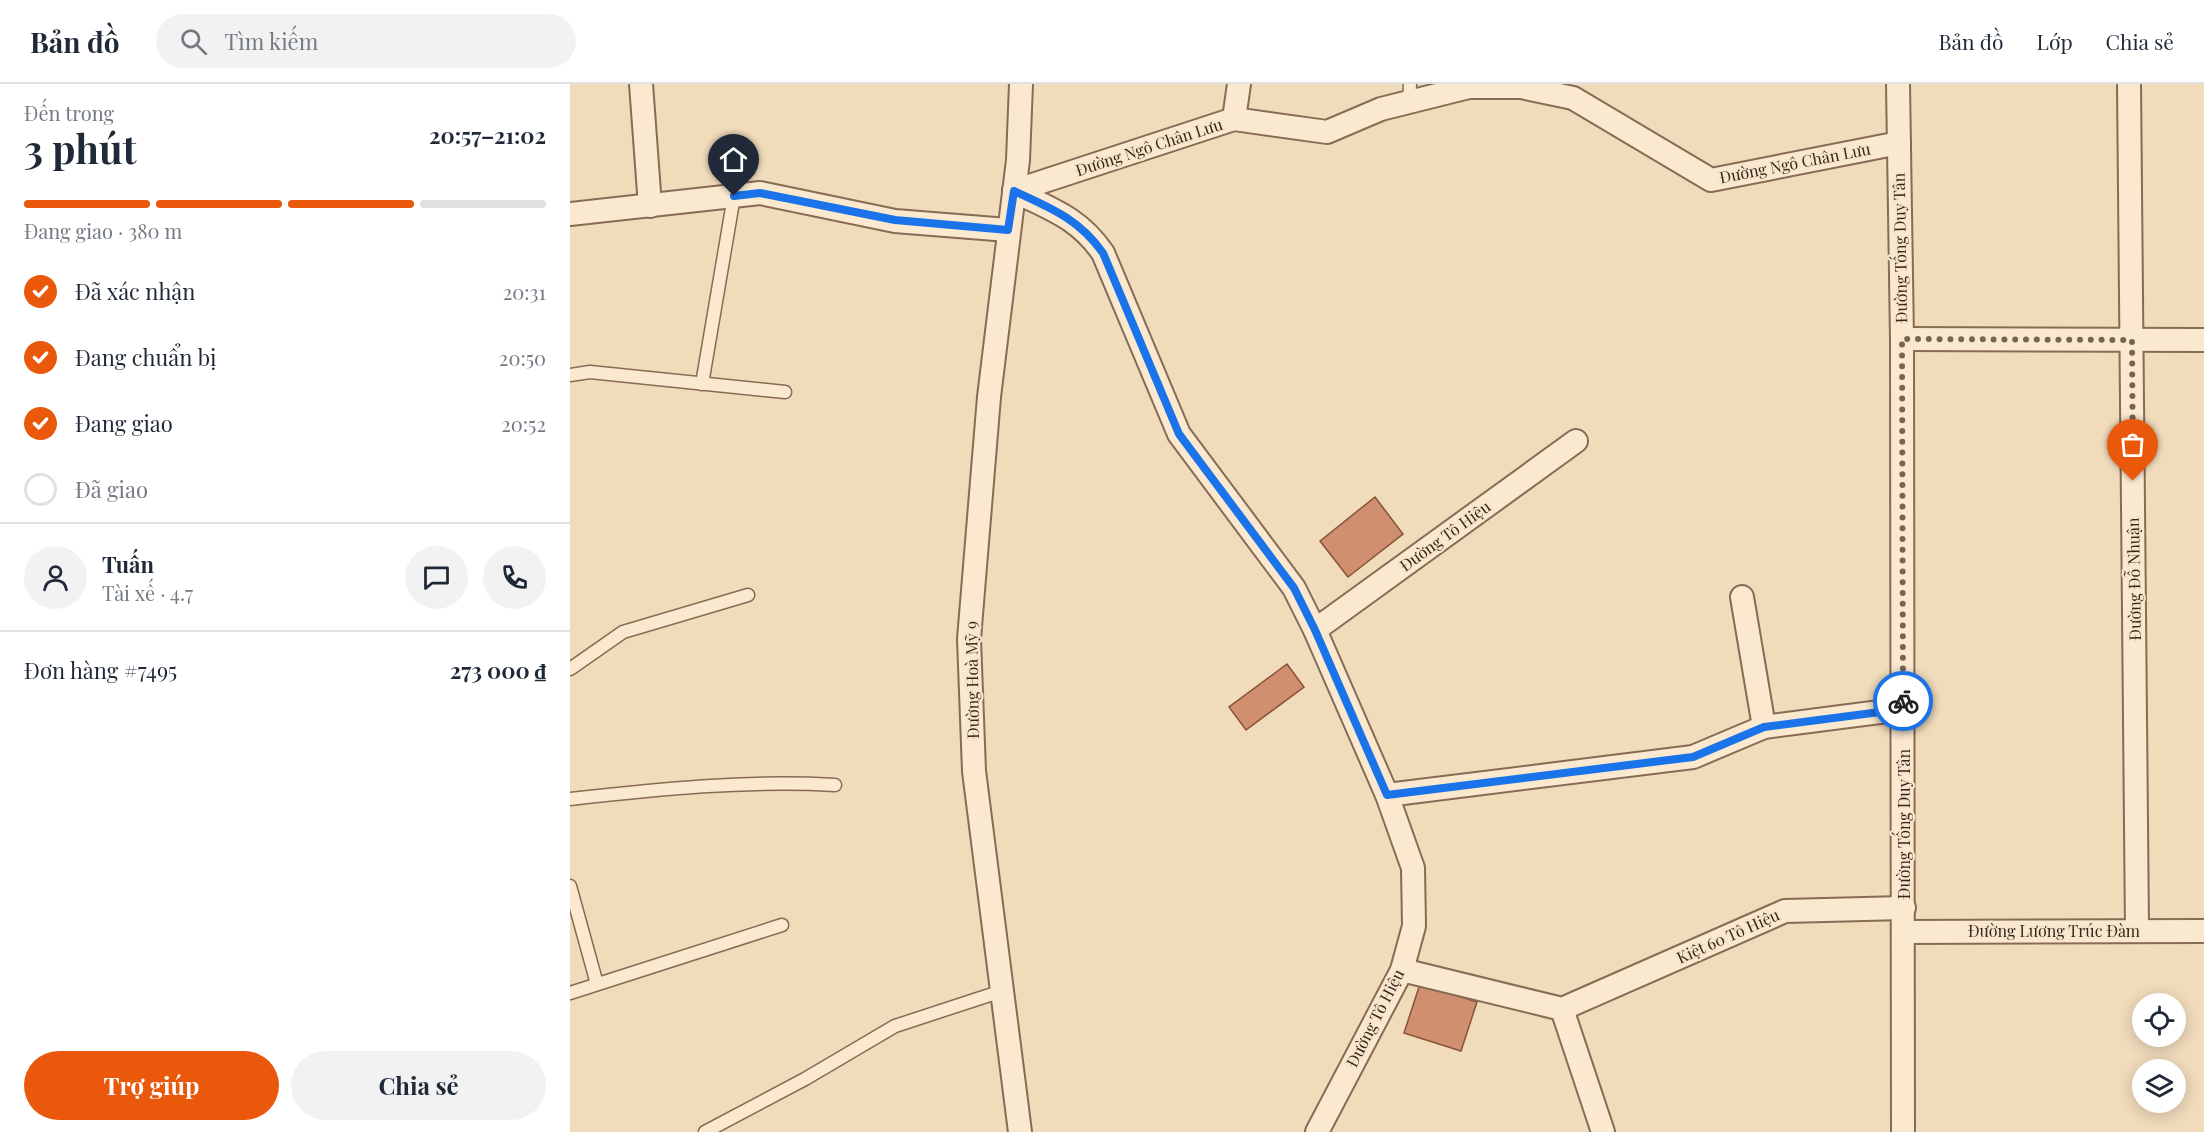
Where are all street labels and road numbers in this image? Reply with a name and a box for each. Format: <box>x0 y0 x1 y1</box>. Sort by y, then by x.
street label: Đường Ngô Chân Lưu <box>1073 113 1225 180</box>
street label: Đường Ngô Chân Lưu <box>1718 138 1872 187</box>
street label: Đường Tống Duy Tân <box>1886 172 1911 323</box>
street label: Đường Tô Hiệu <box>1395 496 1494 576</box>
street label: Đường Đỗ Nhuận <box>2122 517 2145 641</box>
street label: Đường Hoà Mỹ 9 <box>960 621 983 739</box>
street label: Đường Tống Duy Tân <box>1891 748 1914 899</box>
street label: Kiệt 60 Tô Hiệu <box>1673 904 1782 968</box>
street label: Đường Lương Trúc Đàm <box>1968 920 2140 941</box>
street label: Đường Tô Hiệu <box>1341 965 1408 1070</box>

